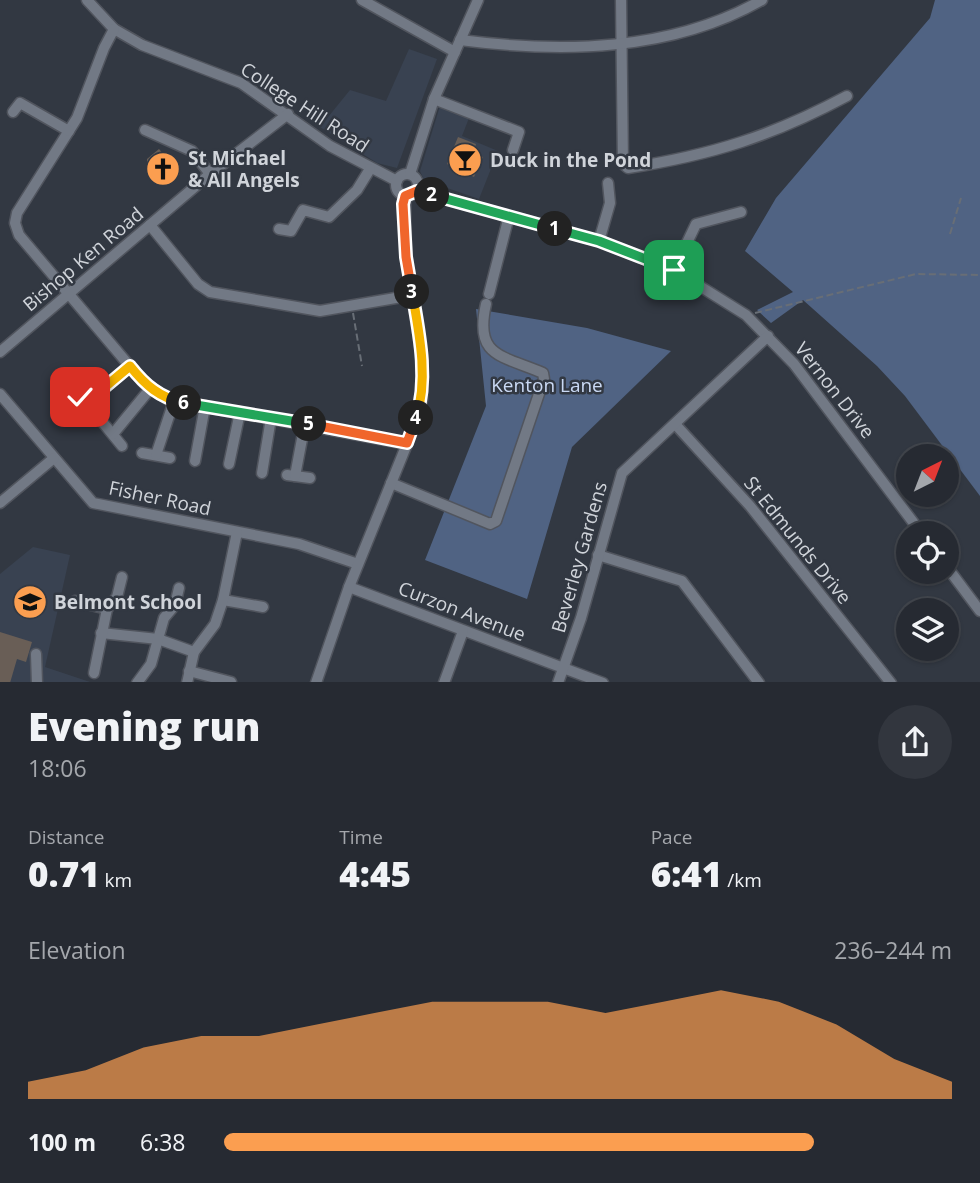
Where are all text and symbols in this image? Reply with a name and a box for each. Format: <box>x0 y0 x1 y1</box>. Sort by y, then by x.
street label: College Hill Road <box>236 56 374 158</box>
bar icon: Duck in the Pond <box>446 141 484 179</box>
place label: St Michael & All Angels <box>188 145 300 193</box>
place label: Duck in the Pond <box>490 147 651 173</box>
church icon: St Michael & All Angels <box>144 150 182 188</box>
pin: 2 <box>414 178 450 212</box>
text: 2 <box>426 181 437 207</box>
street label: Bishop Ken Road <box>17 201 149 317</box>
pin: 1 <box>538 212 572 246</box>
text: 1 <box>549 215 560 241</box>
pin <box>644 240 704 300</box>
icon: arrive <box>655 251 693 289</box>
pin: 3 <box>394 274 430 310</box>
text: 3 <box>406 278 417 304</box>
street label: Vernon Drive <box>789 336 881 444</box>
pin <box>50 367 110 427</box>
park label: Kenton Lane <box>491 372 603 398</box>
icon: check <box>61 378 99 416</box>
pin: 6 <box>166 386 202 420</box>
text: 6 <box>178 389 189 415</box>
pin: 4 <box>398 400 434 436</box>
text: 4 <box>410 404 421 430</box>
pin: 5 <box>292 406 326 442</box>
text: 5 <box>303 410 314 436</box>
north arrow <box>896 444 959 508</box>
map controls <box>896 444 959 661</box>
street label: St Edmunds Drive <box>738 471 858 609</box>
street label: Fisher Road <box>106 474 214 522</box>
street label: Beverley Gardens <box>545 478 613 636</box>
button: locate <box>896 521 959 584</box>
street label: Curzon Avenue <box>395 575 529 647</box>
school or university icon: Belmont School <box>11 583 49 621</box>
place label: Belmont School <box>54 589 202 615</box>
button: layers <box>896 598 959 661</box>
text: Evening run <box>28 700 260 752</box>
button: share <box>878 705 952 779</box>
text: 18:06 <box>28 752 87 784</box>
text: Distance <box>28 824 104 850</box>
text: Time <box>339 824 383 850</box>
text: Pace <box>651 824 692 850</box>
text: 0.71 <box>28 850 100 897</box>
text: 4:45 <box>339 850 411 897</box>
text: 6:41 <box>651 850 722 897</box>
text: km <box>100 867 132 893</box>
text: /km <box>722 867 762 893</box>
text: Elevation <box>28 934 126 966</box>
text: 236–244 m <box>834 934 952 966</box>
text: 100 m <box>28 1126 96 1158</box>
text: 6:38 <box>140 1126 186 1158</box>

